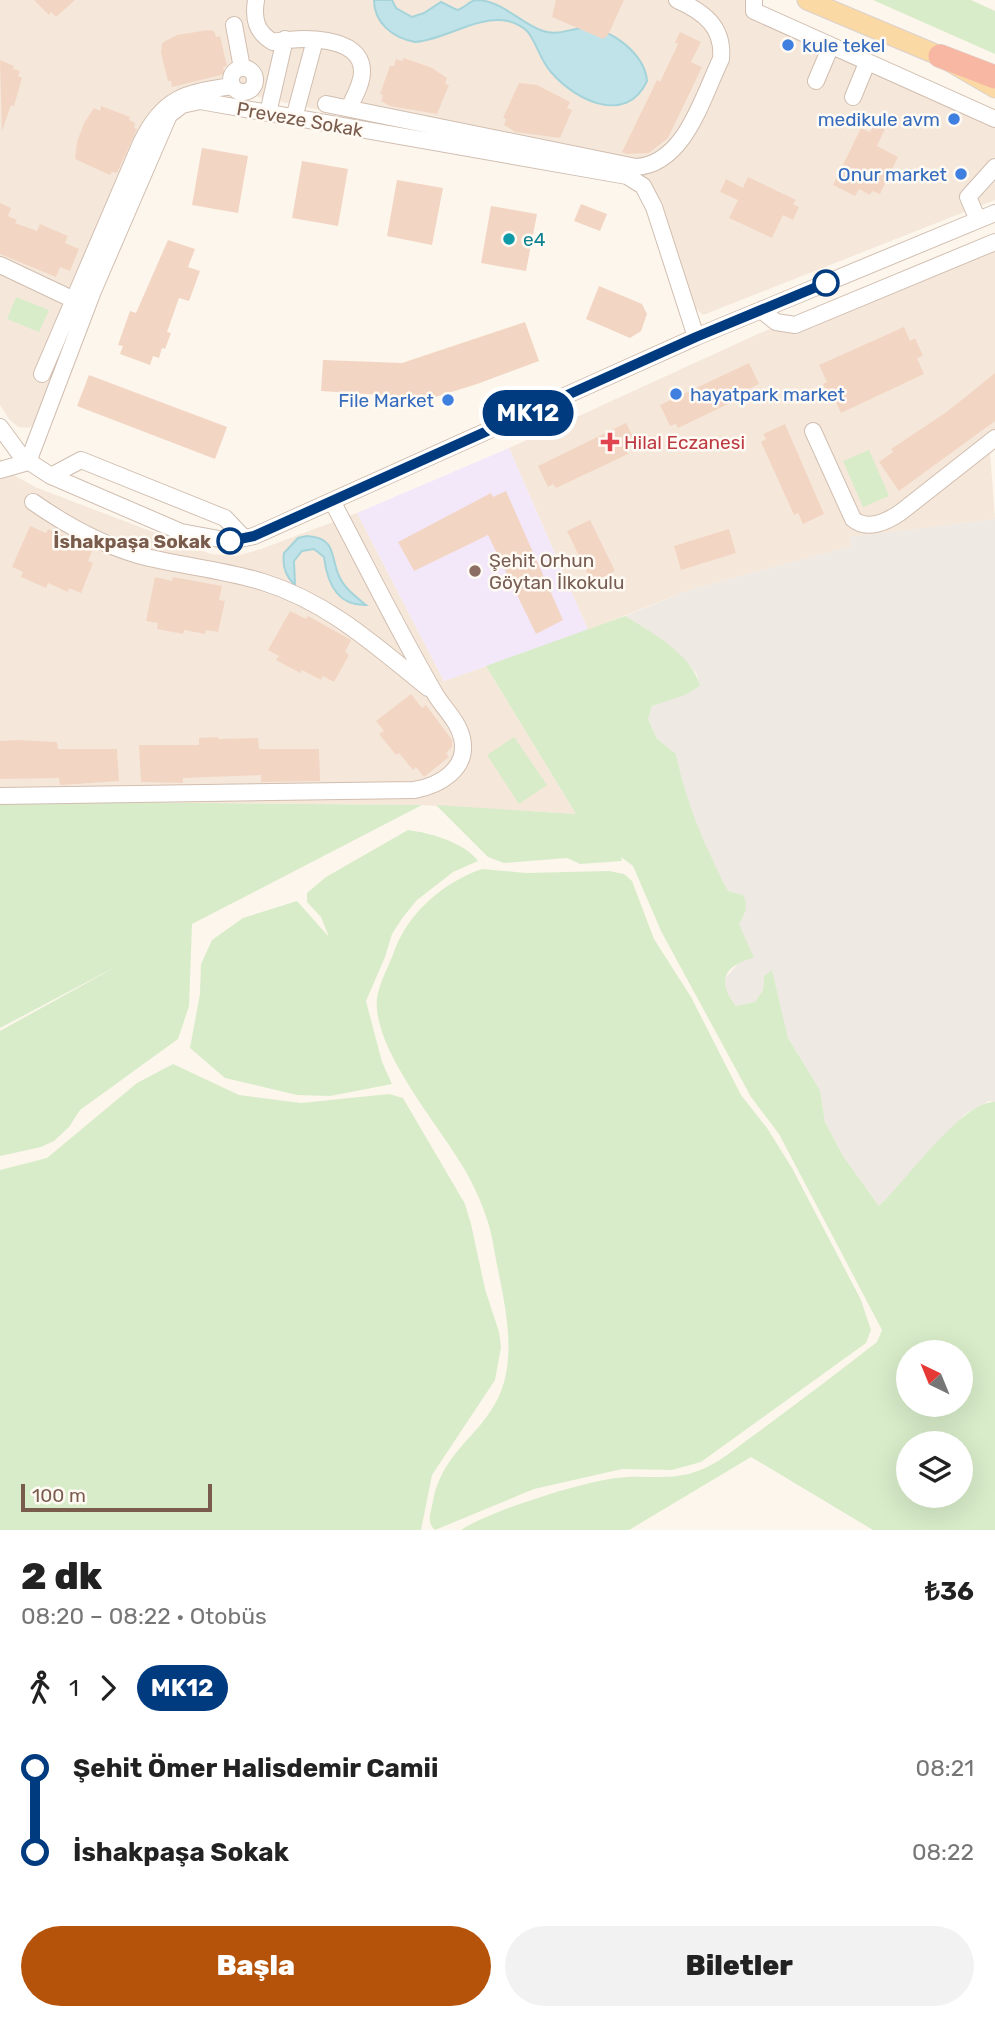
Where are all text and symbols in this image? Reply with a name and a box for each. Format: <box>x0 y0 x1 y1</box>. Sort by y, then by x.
place label: kule tekel <box>802 34 885 57</box>
marker: kule tekel <box>780 37 796 53</box>
street label: Preveze Sokak <box>235 97 365 142</box>
place label: medikule avm <box>818 108 940 131</box>
marker: medikule avm <box>946 111 962 127</box>
place label: Onur market <box>838 163 948 186</box>
marker: Onur market <box>953 166 969 182</box>
place label: e4 <box>523 228 546 251</box>
marker: e4 <box>501 231 517 247</box>
unlabelled marker <box>813 270 839 296</box>
place label: hayatpark market <box>690 383 846 406</box>
marker: hayatpark market <box>668 386 684 402</box>
place label: File Market <box>338 389 435 412</box>
line badge: MK12 <box>479 390 577 436</box>
marker: File Market <box>440 392 456 408</box>
text: MK12 <box>497 399 559 427</box>
place label: Hilal Eczanesi <box>624 431 745 454</box>
marker: Hilal Eczanesi <box>602 434 618 450</box>
marker: İshakpaşa Sokak <box>217 528 243 554</box>
place label: İshakpaşa Sokak <box>53 530 211 553</box>
place label: Şehit Orhun Göytan İlkokulu <box>489 549 624 594</box>
marker: Şehit Orhun Göytan İlkokulu <box>467 563 483 579</box>
north arrow <box>896 1340 973 1418</box>
map controls <box>896 1340 973 1508</box>
button: layers <box>896 1431 973 1508</box>
scale bar <box>21 1481 212 1513</box>
text: 100 m <box>32 1484 86 1507</box>
text: 2 dk <box>21 1553 102 1599</box>
text: ₺36 <box>925 1576 974 1607</box>
text: 08:20 – 08:22 · Otobüs <box>21 1602 267 1630</box>
icon: walk <box>21 1669 59 1707</box>
icon: forward <box>89 1669 127 1707</box>
text: 1 <box>69 1674 79 1702</box>
text: MK12 <box>151 1674 214 1702</box>
text: Şehit Ömer Halisdemir Camii <box>73 1753 438 1784</box>
text: 08:21 <box>916 1754 974 1782</box>
text: İshakpaşa Sokak <box>73 1837 289 1868</box>
text: 08:22 <box>912 1838 974 1866</box>
button: Başla <box>21 1926 491 2006</box>
button: Biletler <box>505 1926 974 2006</box>

